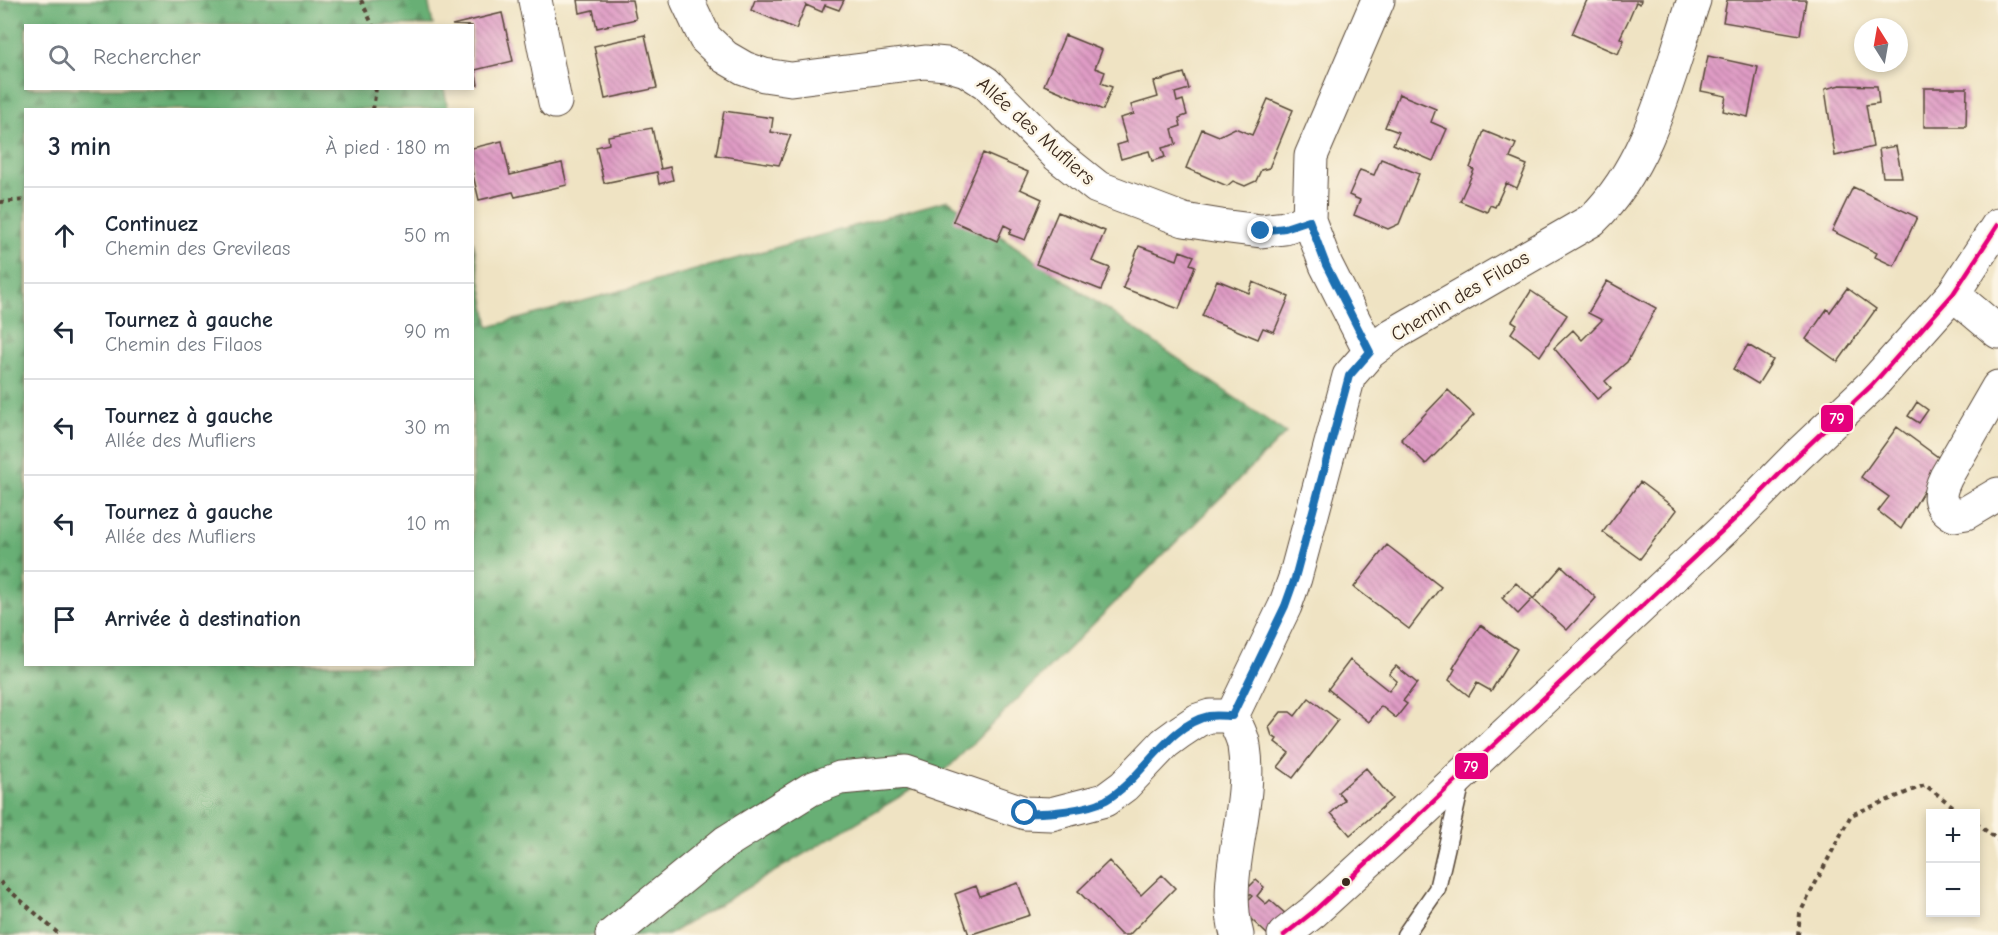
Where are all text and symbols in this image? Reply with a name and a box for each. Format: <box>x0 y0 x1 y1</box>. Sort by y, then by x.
north arrow <box>1854 18 1908 72</box>
search box <box>24 24 474 90</box>
icon: search <box>45 41 78 74</box>
text: Rechercher <box>93 44 201 70</box>
street label: Allée des Mufliers <box>972 72 1100 190</box>
text: 3 min <box>48 132 111 162</box>
text: À pied · 180 m <box>325 136 450 159</box>
text: Continuez <box>105 211 198 237</box>
route end <box>1247 217 1273 243</box>
icon: ahead <box>48 219 81 252</box>
text: 50 m <box>404 224 450 247</box>
text: Chemin des Grevileas <box>105 237 290 260</box>
street label: Chemin des Filaos <box>1387 246 1533 346</box>
text: Tournez à gauche <box>105 307 273 333</box>
icon: left <box>48 315 81 348</box>
text: 90 m <box>404 320 450 343</box>
text: Chemin des Filaos <box>105 333 262 356</box>
text: Tournez à gauche <box>105 403 273 429</box>
line badge: 79 <box>1820 404 1854 433</box>
text: 79 <box>1829 410 1845 428</box>
icon: left <box>48 411 81 444</box>
text: 30 m <box>404 416 450 439</box>
text: Allée des Mufliers <box>105 429 255 452</box>
text: Tournez à gauche <box>105 499 273 525</box>
icon: left <box>48 507 81 540</box>
text: 10 m <box>407 512 450 535</box>
text: Allée des Mufliers <box>105 525 255 548</box>
icon: arrive <box>48 603 81 636</box>
text: Arrivée à destination <box>105 606 301 632</box>
line badge: 79 <box>1454 752 1489 780</box>
text: 79 <box>1463 758 1479 776</box>
route start <box>1011 799 1037 825</box>
map controls <box>1926 809 1980 917</box>
button: + <box>1926 809 1980 863</box>
button: − <box>1926 863 1980 917</box>
unlabelled marker <box>1340 876 1352 888</box>

